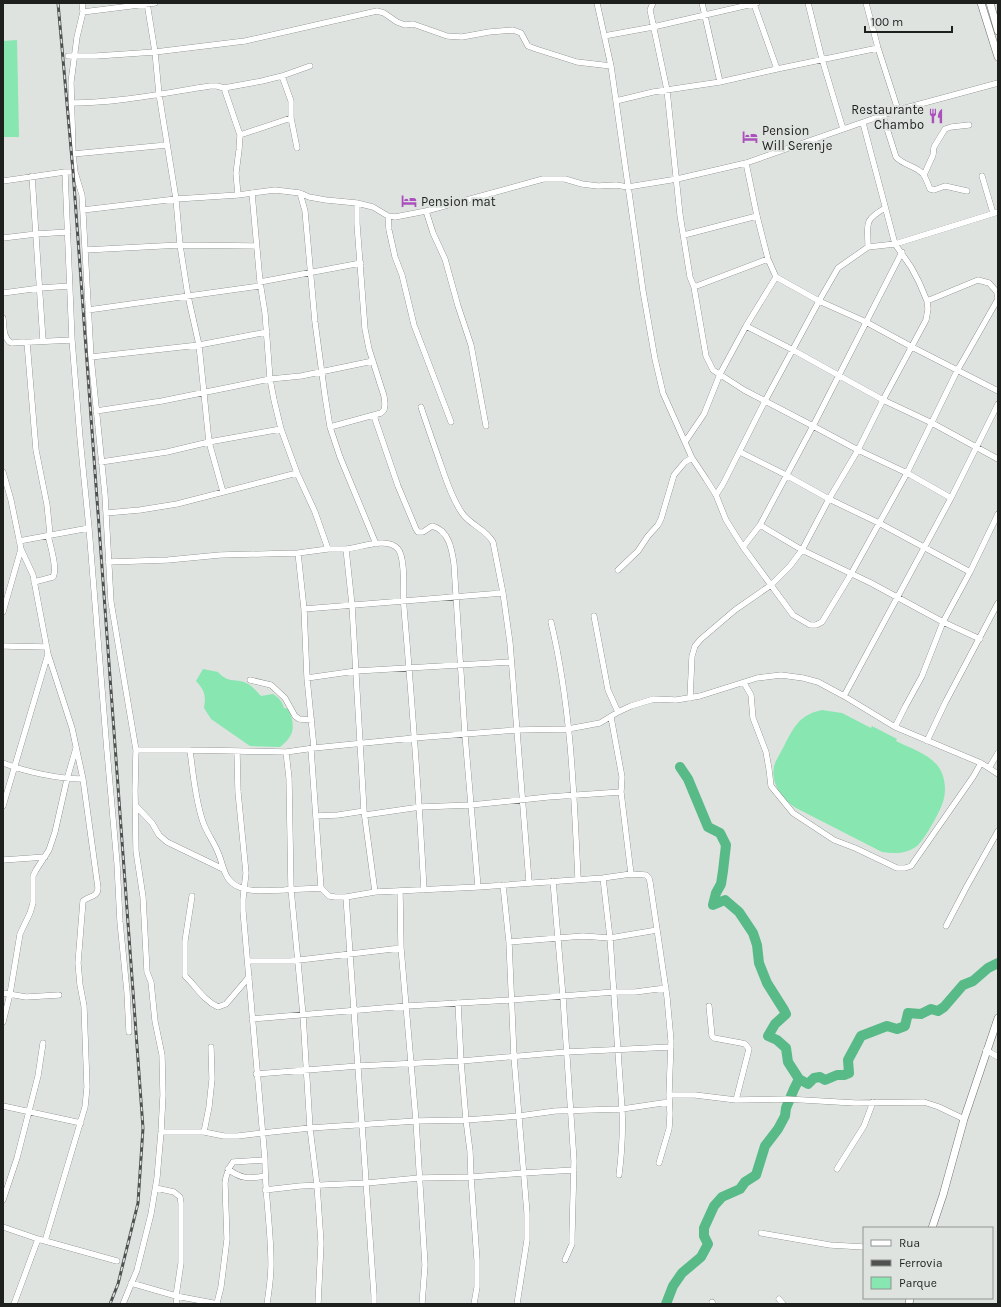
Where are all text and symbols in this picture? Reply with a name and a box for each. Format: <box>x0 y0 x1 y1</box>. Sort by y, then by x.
scale bar <box>865 8 952 34</box>
text: 100 m <box>871 15 903 29</box>
place label: Restaurante Chambo <box>851 102 924 132</box>
restaurant icon: Restaurante Chambo <box>927 107 945 125</box>
place label: Pension Will Serenje <box>762 123 833 153</box>
hotel icon: Pension Will Serenje <box>741 128 759 146</box>
hotel icon: Pension mat <box>400 192 418 210</box>
place label: Pension mat <box>421 194 496 209</box>
legend <box>863 1227 993 1299</box>
text: Rua <box>899 1236 920 1250</box>
text: Ferrovia <box>899 1256 943 1270</box>
text: Parque <box>899 1276 937 1290</box>

